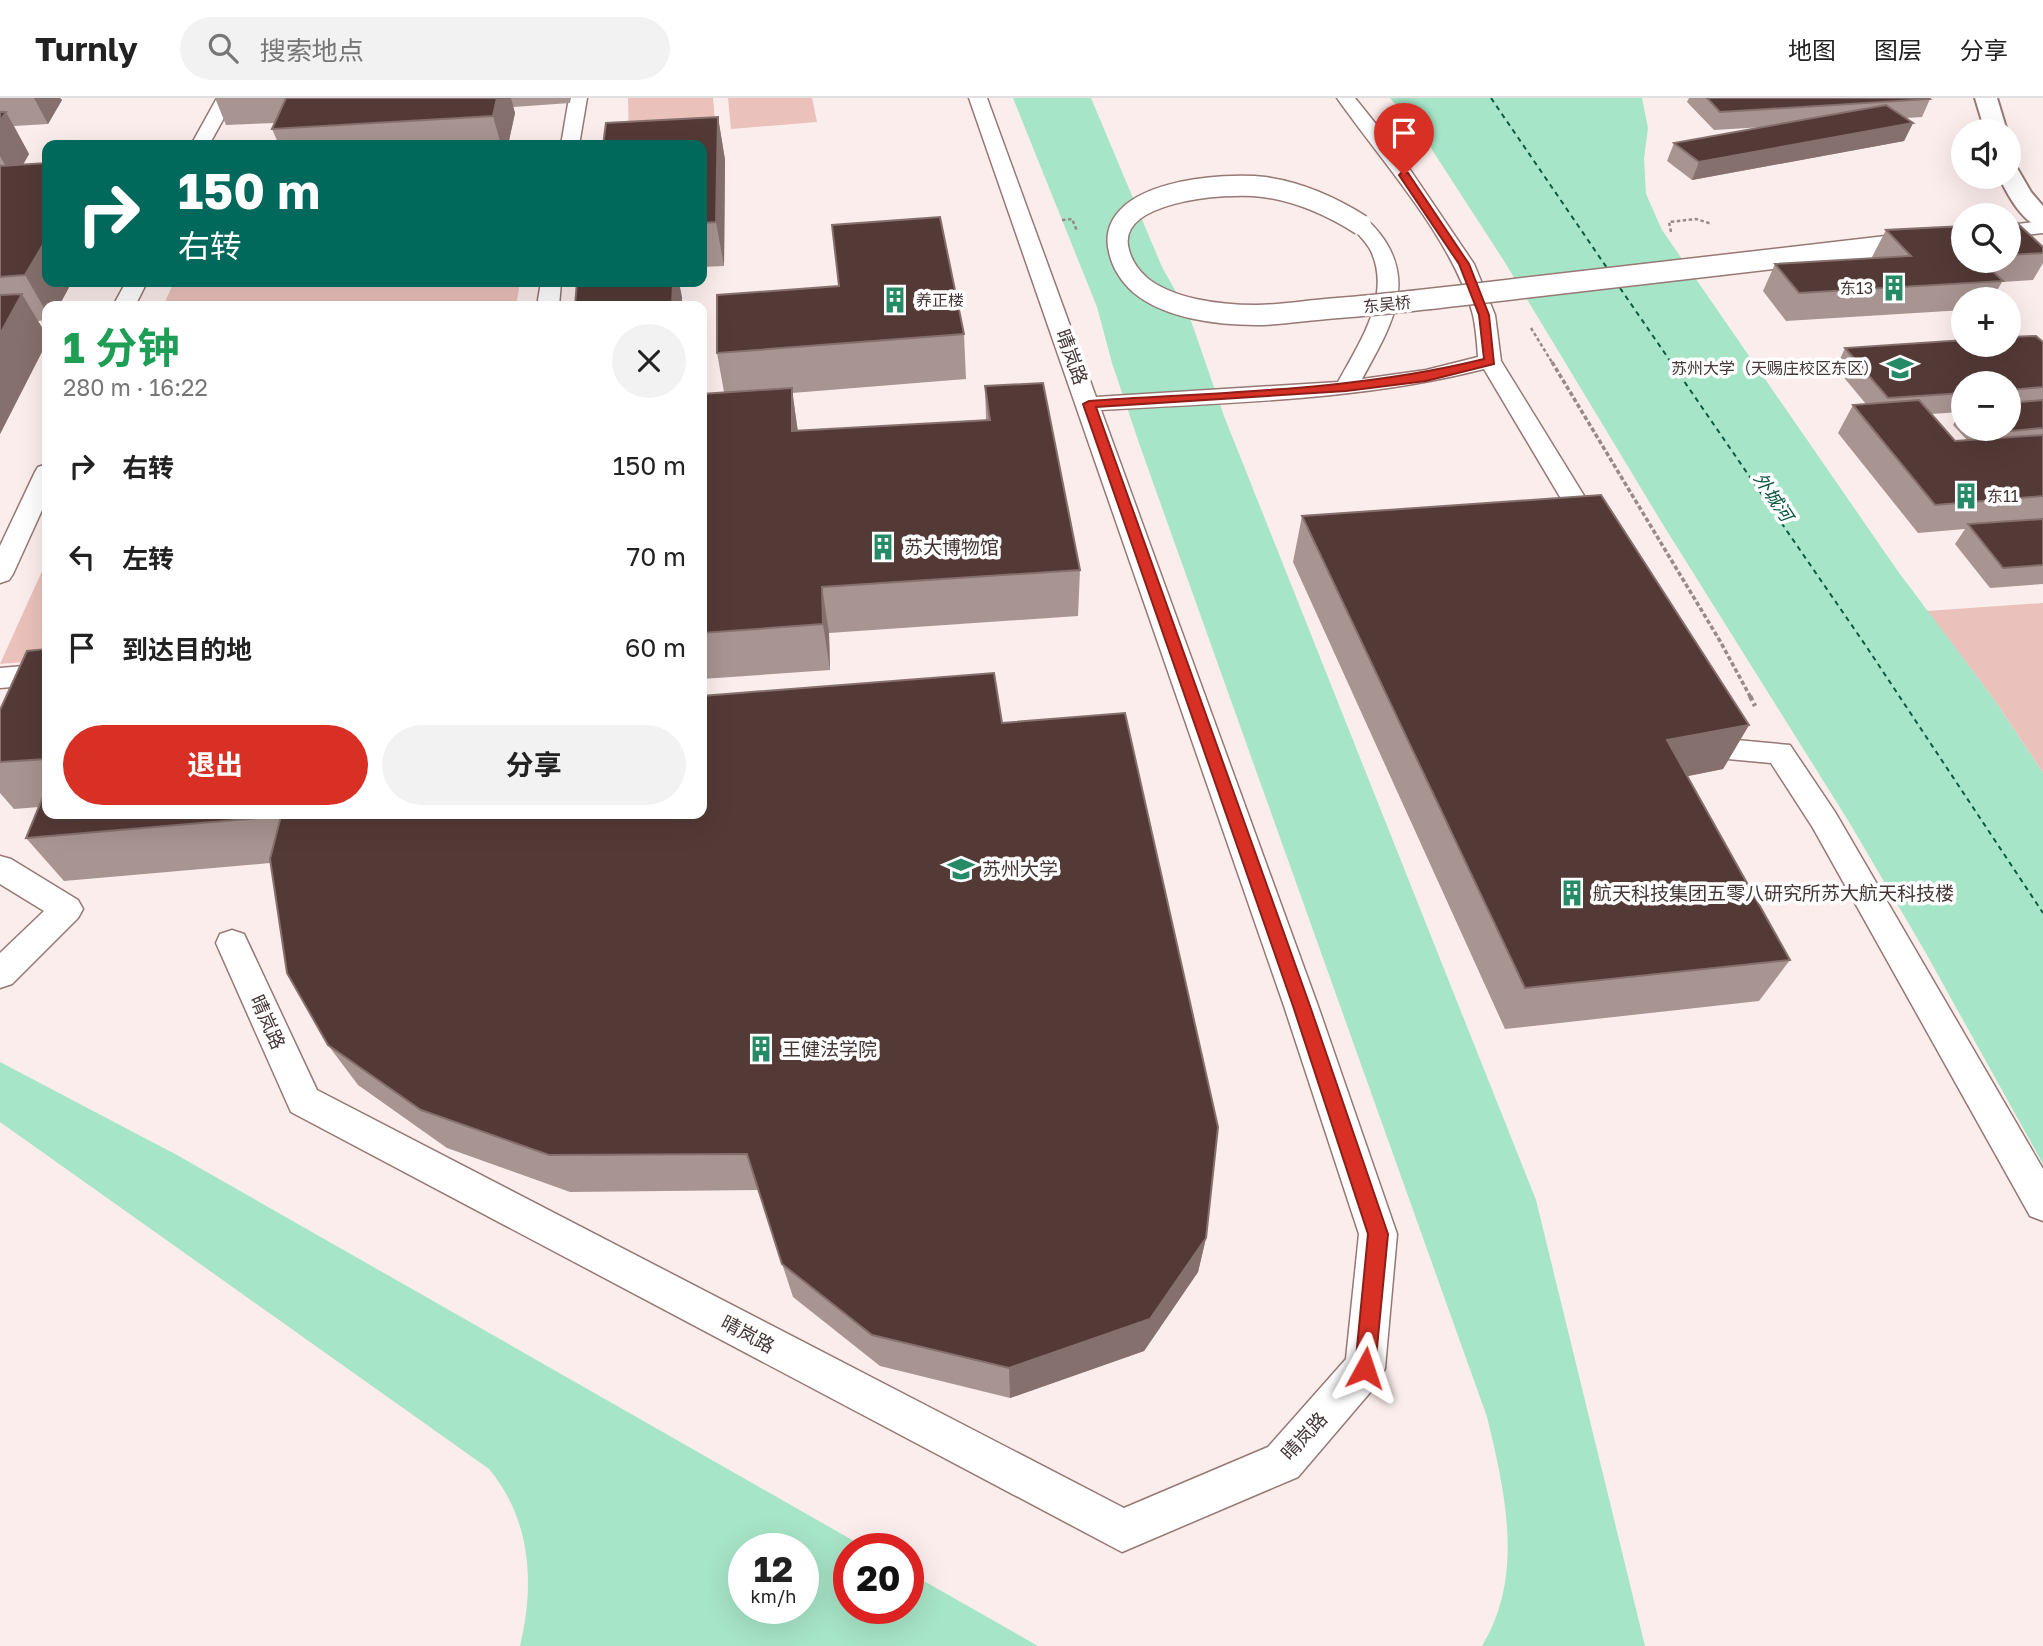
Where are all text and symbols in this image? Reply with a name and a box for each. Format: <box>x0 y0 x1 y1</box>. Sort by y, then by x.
search box <box>180 17 670 80</box>
text: Turnly <box>35 29 138 68</box>
icon: search <box>204 29 242 67</box>
text: 搜索地点 <box>260 35 364 66</box>
text: 地图 <box>1788 35 1836 64</box>
text: 图层 <box>1874 35 1922 64</box>
text: 分享 <box>1960 35 2008 64</box>
pin <box>1374 103 1434 175</box>
icon: arrive <box>1385 114 1423 152</box>
map controls <box>1951 119 2021 441</box>
button: sound <box>1951 119 2021 189</box>
text: 150 m <box>178 161 320 220</box>
icon: right <box>63 168 154 259</box>
button: search <box>1951 203 2021 273</box>
text: 右转 <box>178 227 242 265</box>
building icon: 东13 <box>1879 273 1909 303</box>
place label: 东13 <box>1840 278 1873 298</box>
building icon: 养正楼 <box>880 285 910 315</box>
button: + <box>1951 287 2021 357</box>
place label: 养正楼 <box>916 290 964 310</box>
street label: 东吴桥 <box>1362 292 1412 316</box>
text: 1 分钟 <box>63 322 179 372</box>
button: close <box>612 324 686 398</box>
street label: 晴岚路 <box>1052 326 1093 388</box>
school or university icon: 苏州大学（天赐庄校区东区） <box>1885 353 1915 383</box>
place label: 苏州大学（天赐庄校区东区） <box>1671 358 1879 378</box>
button: − <box>1951 371 2021 441</box>
text: 280 m · 16:22 <box>63 373 208 401</box>
icon: right <box>63 447 101 485</box>
text: 150 m <box>613 450 686 481</box>
text: 右转 <box>122 452 174 483</box>
water label: 外城河 <box>1750 468 1800 527</box>
building icon: 东11 <box>1951 481 1981 511</box>
place label: 东11 <box>1987 486 2019 506</box>
building icon: 苏大博物馆 <box>868 532 898 562</box>
place label: 苏大博物馆 <box>904 535 999 558</box>
icon: left <box>63 538 101 576</box>
text: 70 m <box>627 541 686 572</box>
text: 左转 <box>122 543 174 574</box>
icon: arrive <box>63 629 101 667</box>
text: 60 m <box>625 632 686 663</box>
text: 到达目的地 <box>122 634 252 665</box>
button: 退出 <box>63 725 368 805</box>
button: 分享 <box>382 725 686 805</box>
school or university icon: 苏州大学 <box>946 854 976 884</box>
place label: 苏州大学 <box>982 857 1058 880</box>
building icon: 航天科技集团五零八研究所苏大航天科技楼 <box>1557 878 1587 908</box>
place label: 航天科技集团五零八研究所苏大航天科技楼 <box>1593 881 1954 904</box>
street label: 晴岚路 <box>246 991 291 1053</box>
building icon: 王健法学院 <box>746 1034 776 1064</box>
place label: 王健法学院 <box>782 1037 877 1060</box>
street label: 晴岚路 <box>718 1310 779 1357</box>
position arrow <box>1328 1331 1402 1405</box>
street label: 晴岚路 <box>1276 1407 1331 1464</box>
speed limit sign: 20 <box>833 1533 924 1624</box>
text: 12 <box>754 1548 793 1590</box>
text: km/h <box>751 1585 796 1607</box>

